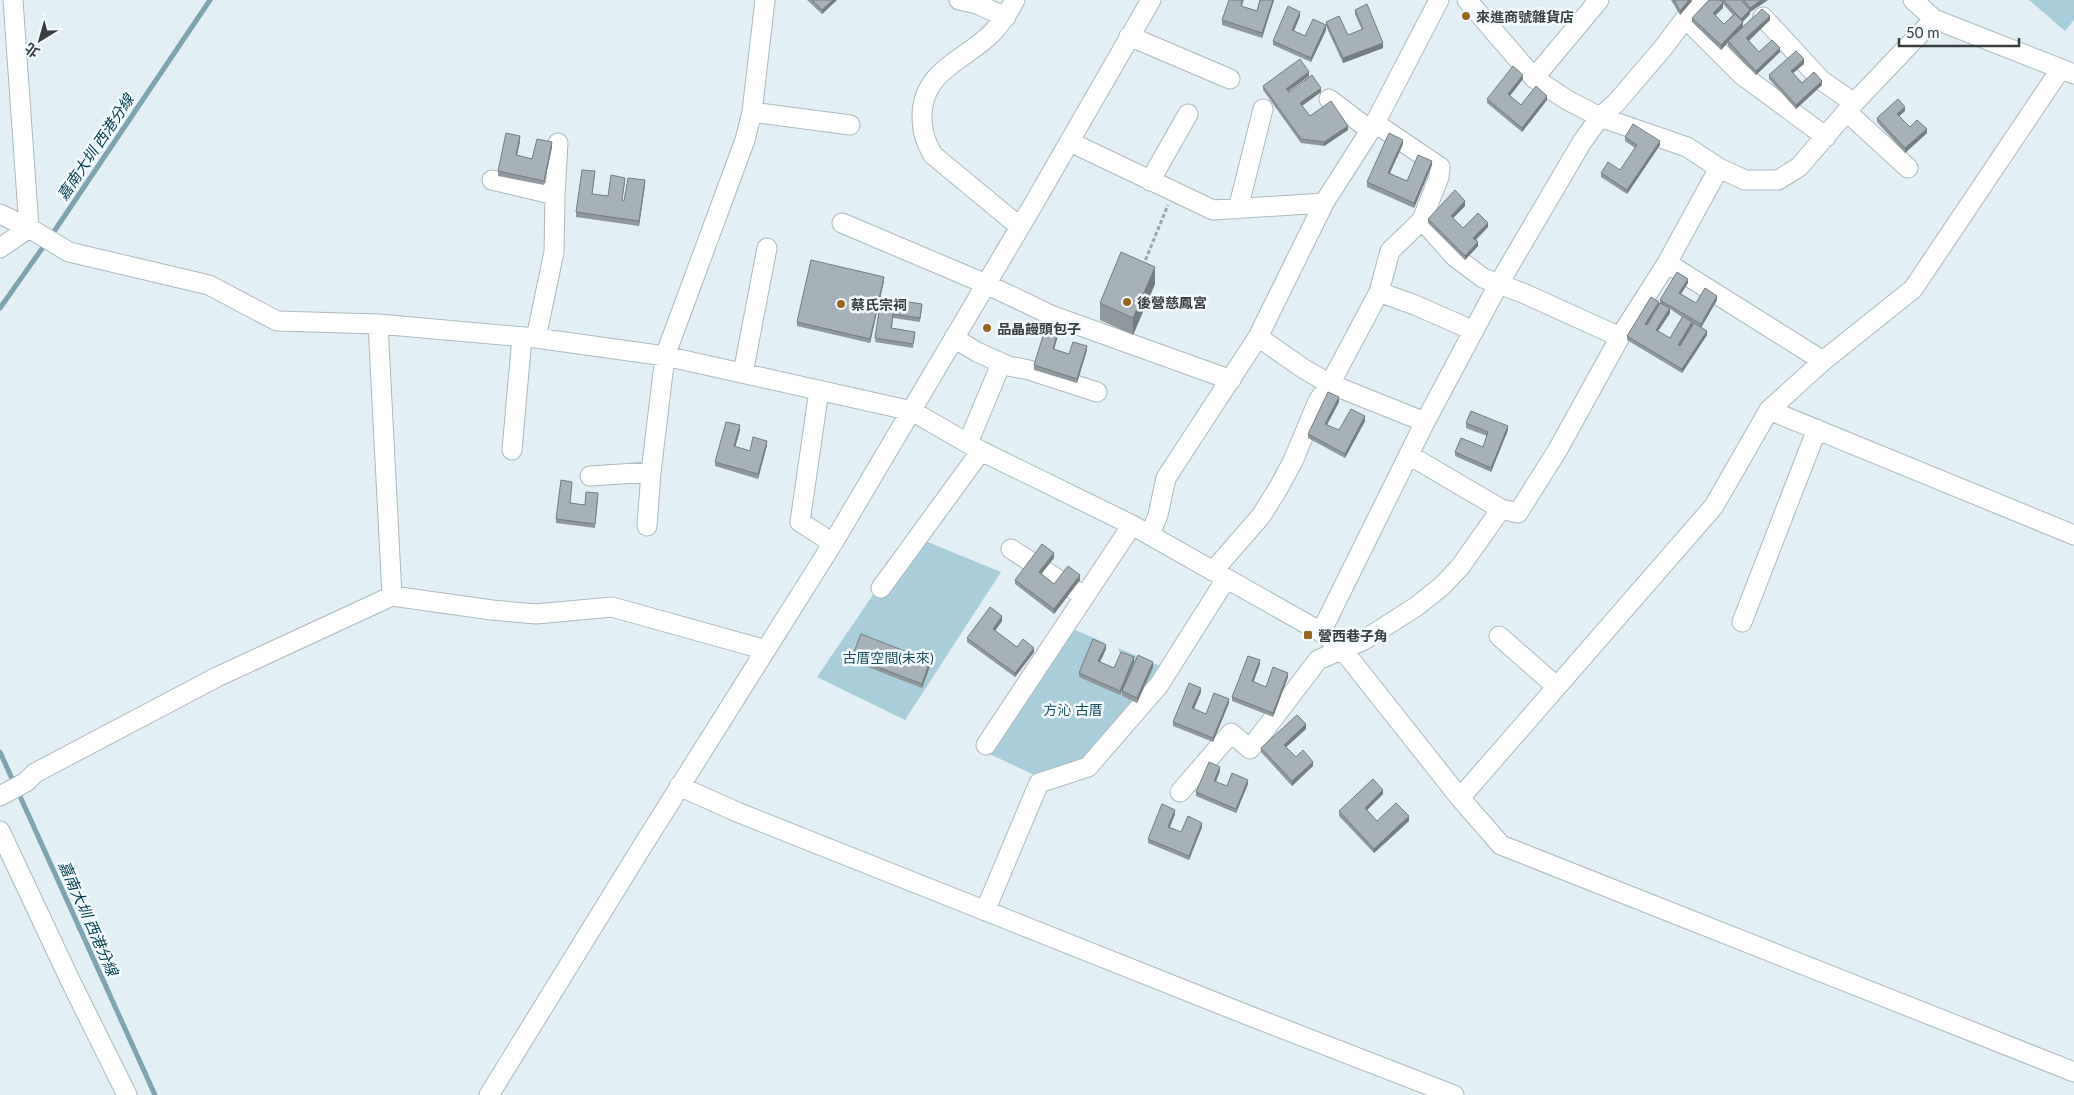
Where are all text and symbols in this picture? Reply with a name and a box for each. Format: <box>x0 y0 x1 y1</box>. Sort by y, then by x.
place label: 來進商號雜貨店 <box>1476 8 1574 25</box>
marker: 來進商號雜貨店 <box>1460 10 1472 22</box>
north arrow <box>15 15 65 65</box>
scale bar <box>1899 15 2019 47</box>
text: 50 m <box>1906 23 1940 41</box>
text: 北 <box>21 40 43 62</box>
water label: 嘉南大圳 西港分線 <box>53 89 138 203</box>
place label: 後營慈鳳宮 <box>1137 294 1207 311</box>
place label: 蔡氏宗祠 <box>851 296 907 313</box>
marker: 後營慈鳳宮 <box>1121 296 1133 308</box>
marker: 蔡氏宗祠 <box>835 298 847 310</box>
place label: 品晶饅頭包子 <box>997 320 1081 337</box>
marker: 品晶饅頭包子 <box>981 322 993 334</box>
place label: 營西巷子角 <box>1318 627 1388 644</box>
marker: 營西巷子角 <box>1302 629 1314 641</box>
park label: 古厝空間(未來) <box>842 649 934 666</box>
park label: 方沁 古厝 <box>1043 701 1103 718</box>
water label: 嘉南大圳 西港分線 <box>56 858 123 980</box>

